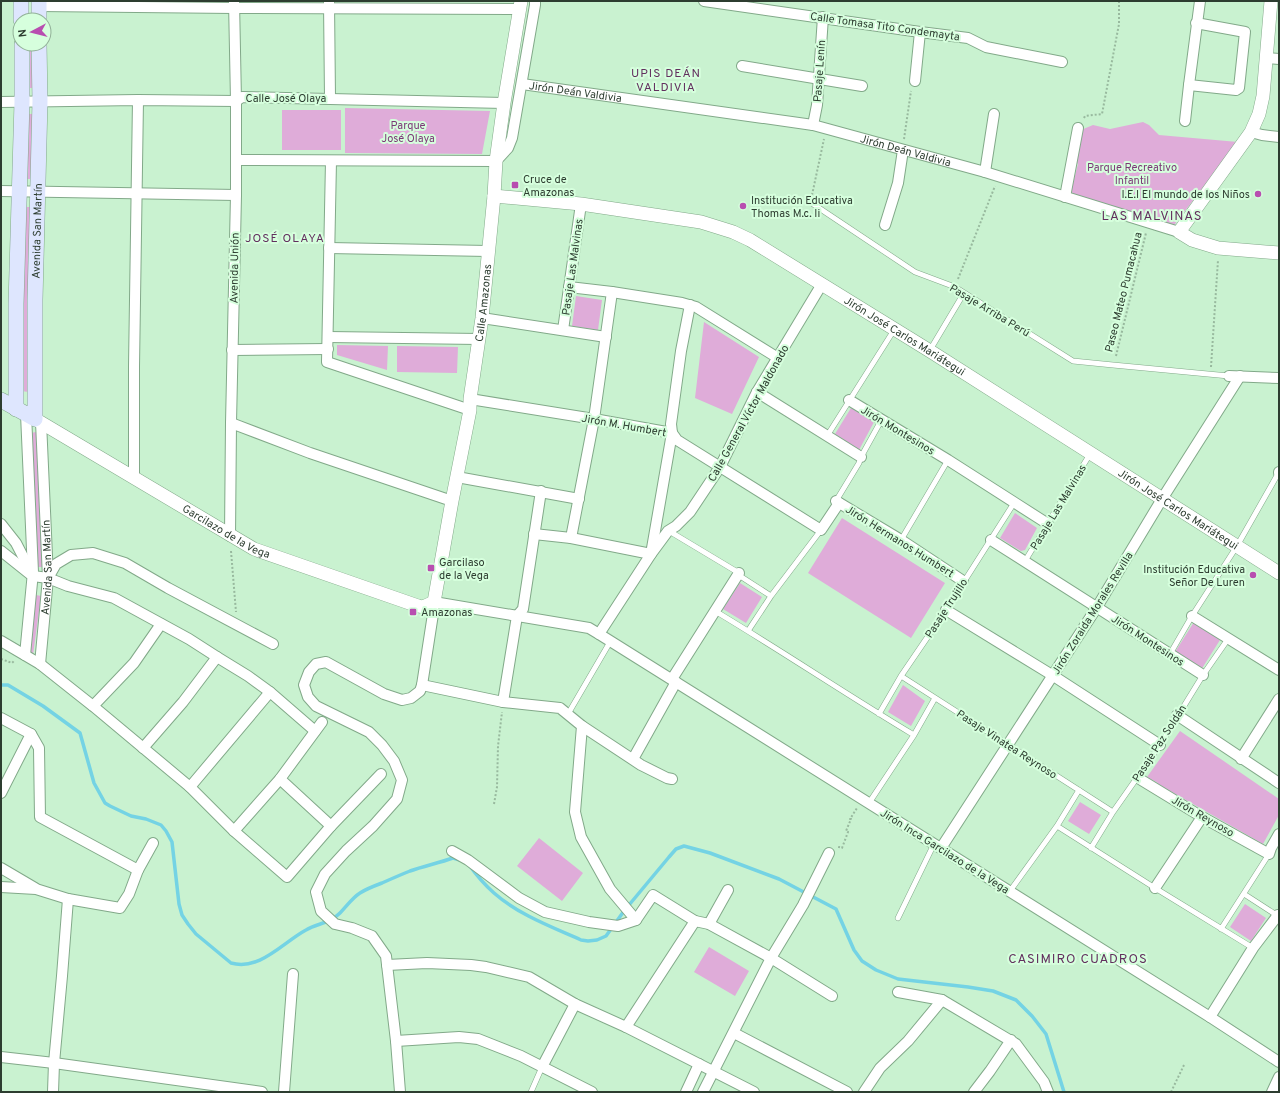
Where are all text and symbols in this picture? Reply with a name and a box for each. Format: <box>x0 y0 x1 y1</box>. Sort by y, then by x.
street label: Calle Tomasa Tito Condemayta <box>809 10 961 44</box>
north arrow <box>12 12 52 52</box>
text: N <box>16 28 30 38</box>
street label: Pasaje Lenín <box>811 39 829 103</box>
district label: UPIS DEÁN VALDIVIA <box>631 66 701 96</box>
street label: Jirón Deán Valdivia <box>528 79 623 106</box>
street label: Calle José Olaya <box>246 92 327 106</box>
park label: Parque José Olaya <box>381 119 435 146</box>
street label: Jirón Deán Valdivia <box>858 132 953 170</box>
park label: Parque Recreativo Infantil <box>1087 161 1177 188</box>
place label: Cruce de Amazonas <box>523 173 574 200</box>
marker: Cruce de Amazonas <box>510 180 520 190</box>
street label: Avenida San Martín <box>30 183 46 279</box>
place label: I.E.I El mundo de los Niños <box>1122 188 1250 202</box>
marker: I.E.I El mundo de los Niños <box>1253 189 1263 199</box>
place label: Institución Educativa Thomas M.c. Ii <box>751 194 853 221</box>
marker: Institución Educativa Thomas M.c. Ii <box>738 201 748 211</box>
district label: LAS MALVINAS <box>1101 209 1203 225</box>
street label: Pasaje Las Malvinas <box>559 218 587 316</box>
district label: JOSÉ OLAYA <box>245 231 325 247</box>
street label: Paseo Mateo Pumacahua <box>1102 231 1146 354</box>
street label: Avenida Unión <box>227 232 243 304</box>
street label: Calle Amazonas <box>473 263 495 343</box>
street label: Pasaje Arriba Perú <box>947 281 1032 340</box>
street label: Jirón José Carlos Mariátegui <box>841 294 967 380</box>
street label: Calle General Víctor Maldonado <box>705 343 792 484</box>
street label: Jirón Montesinos <box>858 403 937 459</box>
street label: Jirón M. Humbert <box>580 412 667 440</box>
street label: Pasaje Las Malvinas <box>1028 462 1090 553</box>
street label: Jirón José Carlos Mariátegui <box>1115 466 1241 553</box>
street label: Garcilazo de la Vega <box>179 502 272 562</box>
street label: Jirón Hermanos Humbert <box>843 503 956 581</box>
street label: Avenida San Martín <box>39 519 56 616</box>
street label: Jirón Zoraida Morales Revilla <box>1049 549 1136 677</box>
place label: Garcilaso de la Vega <box>439 556 489 583</box>
marker: Garcilaso de la Vega <box>426 563 436 573</box>
place label: Institución Educativa Señor De Luren <box>1143 563 1245 590</box>
marker: Institución Educativa Señor De Luren <box>1248 570 1258 580</box>
street label: Pasaje Trujillo <box>922 576 971 641</box>
place label: Amazonas <box>421 606 472 620</box>
marker: Amazonas <box>408 607 418 617</box>
street label: Jirón Montesinos <box>1108 612 1187 670</box>
street label: Pasaje Paz Soldán <box>1130 702 1190 785</box>
street label: Pasaje Vinatea Reynoso <box>954 707 1059 783</box>
street label: Jirón Reynoso <box>1169 793 1236 840</box>
street label: Jirón Inca Garcilazo de la Vega <box>877 806 1012 897</box>
district label: CASIMIRO CUADROS <box>1008 952 1148 968</box>

